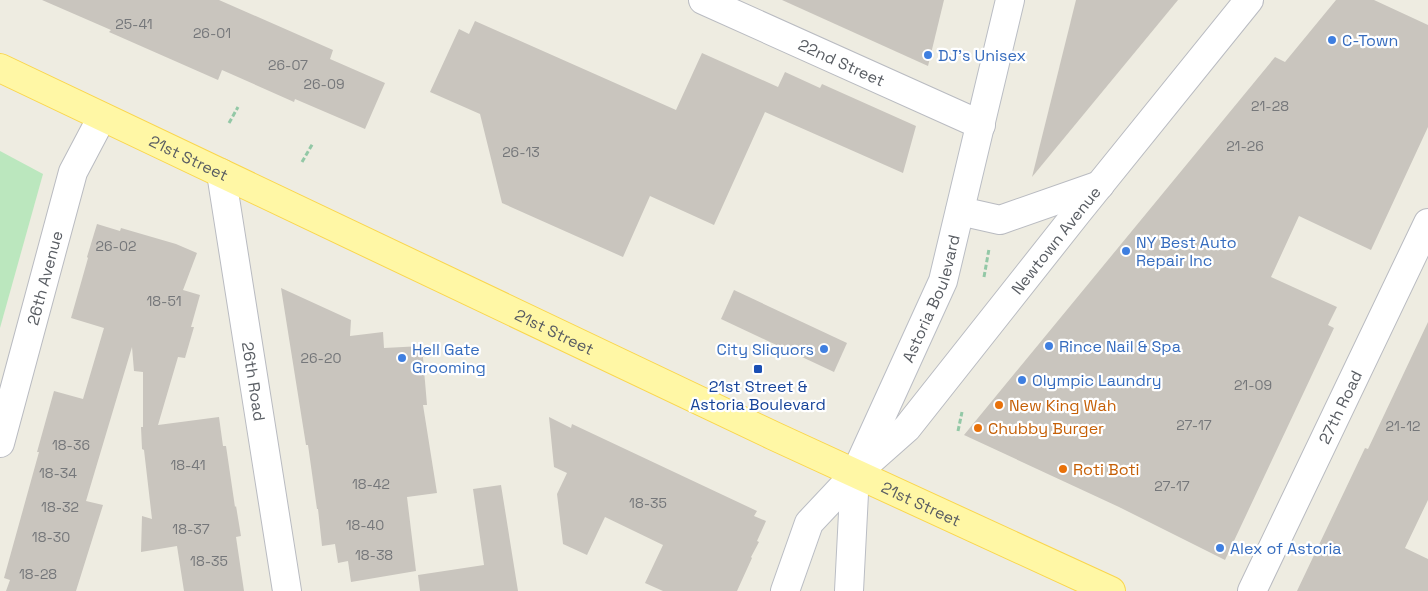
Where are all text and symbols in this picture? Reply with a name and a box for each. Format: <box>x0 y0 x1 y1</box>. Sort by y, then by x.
house number: 25-41 <box>115 15 153 33</box>
house number: 26-01 <box>193 24 231 42</box>
place label: C-Town <box>1342 30 1398 51</box>
street label: 22nd Street <box>795 34 888 91</box>
marker: C-Town <box>1326 34 1338 46</box>
place label: DJ's Unisex <box>938 45 1026 66</box>
marker: DJ's Unisex <box>922 49 934 61</box>
house number: 26-07 <box>268 56 308 74</box>
house number: 26-09 <box>304 75 344 93</box>
house number: 21-28 <box>1251 97 1289 115</box>
street label: 21st Street <box>146 130 232 185</box>
house number: 21-26 <box>1226 137 1264 155</box>
house number: 26-13 <box>502 143 540 161</box>
street label: Newtown Avenue <box>1006 182 1105 299</box>
street label: 26th Avenue <box>22 228 67 328</box>
street label: Astoria Boulevard <box>897 232 964 365</box>
place label: NY Best Auto Repair Inc <box>1136 232 1237 271</box>
house number: 26-02 <box>96 237 136 255</box>
marker: NY Best Auto Repair Inc <box>1120 245 1132 257</box>
house number: 18-51 <box>147 292 181 310</box>
street label: 21st Street <box>512 304 597 359</box>
place label: Rince Nail & Spa <box>1059 336 1181 357</box>
place label: Hell Gate Grooming <box>412 339 486 378</box>
place label: City Sliquors <box>717 339 814 360</box>
street label: 26th Road <box>237 340 271 423</box>
marker: Rince Nail & Spa <box>1043 340 1055 352</box>
marker: City Sliquors <box>818 343 830 355</box>
house number: 26-20 <box>301 349 341 367</box>
marker: Hell Gate Grooming <box>396 352 408 364</box>
marker: 21st Street & Astoria Boulevard <box>752 363 764 375</box>
street label: 27th Road <box>1313 367 1367 447</box>
place label: Olympic Laundry <box>1032 370 1162 391</box>
marker: Olympic Laundry <box>1016 374 1028 386</box>
place label: 21st Street & Astoria Boulevard <box>690 376 826 415</box>
house number: 21-09 <box>1234 376 1272 394</box>
place label: New King Wah <box>1009 395 1116 416</box>
marker: New King Wah <box>993 399 1005 411</box>
house number: 27-17 <box>1176 416 1212 434</box>
house number: 21-12 <box>1386 417 1420 435</box>
place label: Chubby Burger <box>988 418 1104 439</box>
marker: Chubby Burger <box>972 422 984 434</box>
house number: 18-36 <box>52 436 90 454</box>
house number: 18-41 <box>170 456 206 474</box>
place label: Roti Boti <box>1073 459 1140 480</box>
marker: Roti Boti <box>1057 463 1069 475</box>
house number: 18-34 <box>39 464 77 482</box>
house number: 18-42 <box>352 475 390 493</box>
street label: 21st Street <box>878 476 964 531</box>
house number: 27-17 <box>1154 477 1190 495</box>
house number: 18-35 <box>629 494 667 512</box>
house number: 18-32 <box>41 498 79 516</box>
house number: 18-40 <box>346 516 384 534</box>
house number: 18-37 <box>172 520 210 538</box>
house number: 18-30 <box>32 528 70 546</box>
place label: Alex of Astoria <box>1230 538 1342 559</box>
marker: Alex of Astoria <box>1214 542 1226 554</box>
house number: 18-38 <box>355 546 393 564</box>
house number: 18-35 <box>190 552 228 570</box>
house number: 18-28 <box>19 565 57 583</box>

